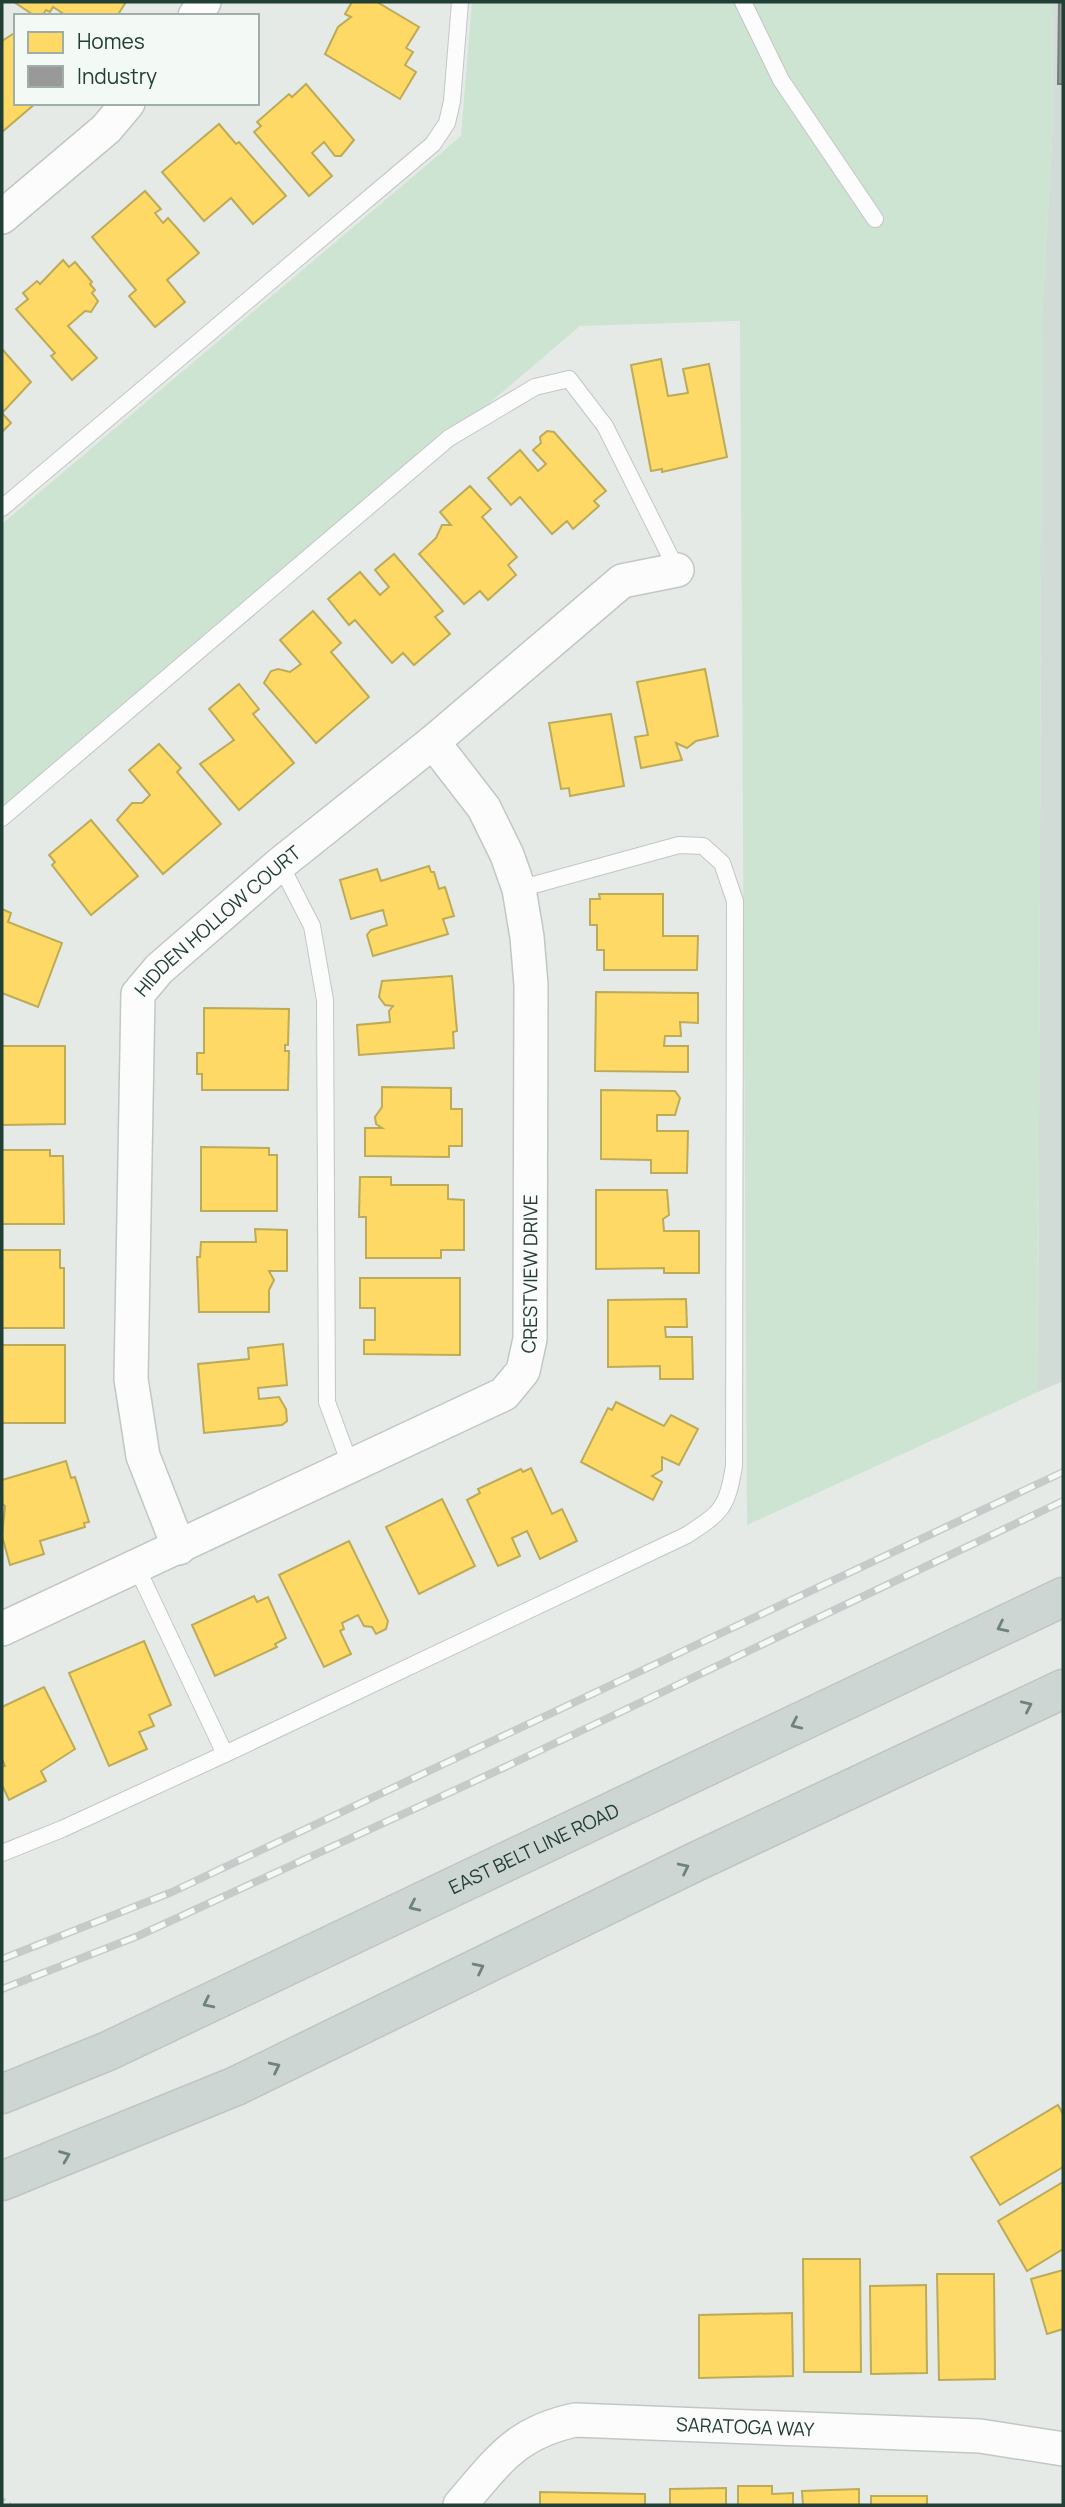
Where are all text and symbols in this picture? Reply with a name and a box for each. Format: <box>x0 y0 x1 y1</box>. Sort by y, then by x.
legend <box>14 14 259 105</box>
text: Homes <box>77 27 145 55</box>
text: Industry <box>77 62 157 90</box>
street label: HIDDEN HOLLOW COURT <box>128 839 307 1002</box>
street label: CRESTVIEW DRIVE <box>514 1194 543 1356</box>
one-way arrow <box>997 1618 1009 1632</box>
one-way arrow <box>1020 1700 1032 1714</box>
one-way arrow <box>791 1716 803 1730</box>
street label: EAST BELT LINE ROAD <box>444 1797 623 1900</box>
one-way arrow <box>677 1862 689 1876</box>
one-way arrow <box>408 1897 421 1911</box>
one-way arrow <box>472 1962 484 1976</box>
one-way arrow <box>203 1995 215 2009</box>
one-way arrow <box>268 2061 280 2075</box>
one-way arrow <box>59 2151 71 2165</box>
street label: SARATOGA WAY <box>675 2411 815 2442</box>

